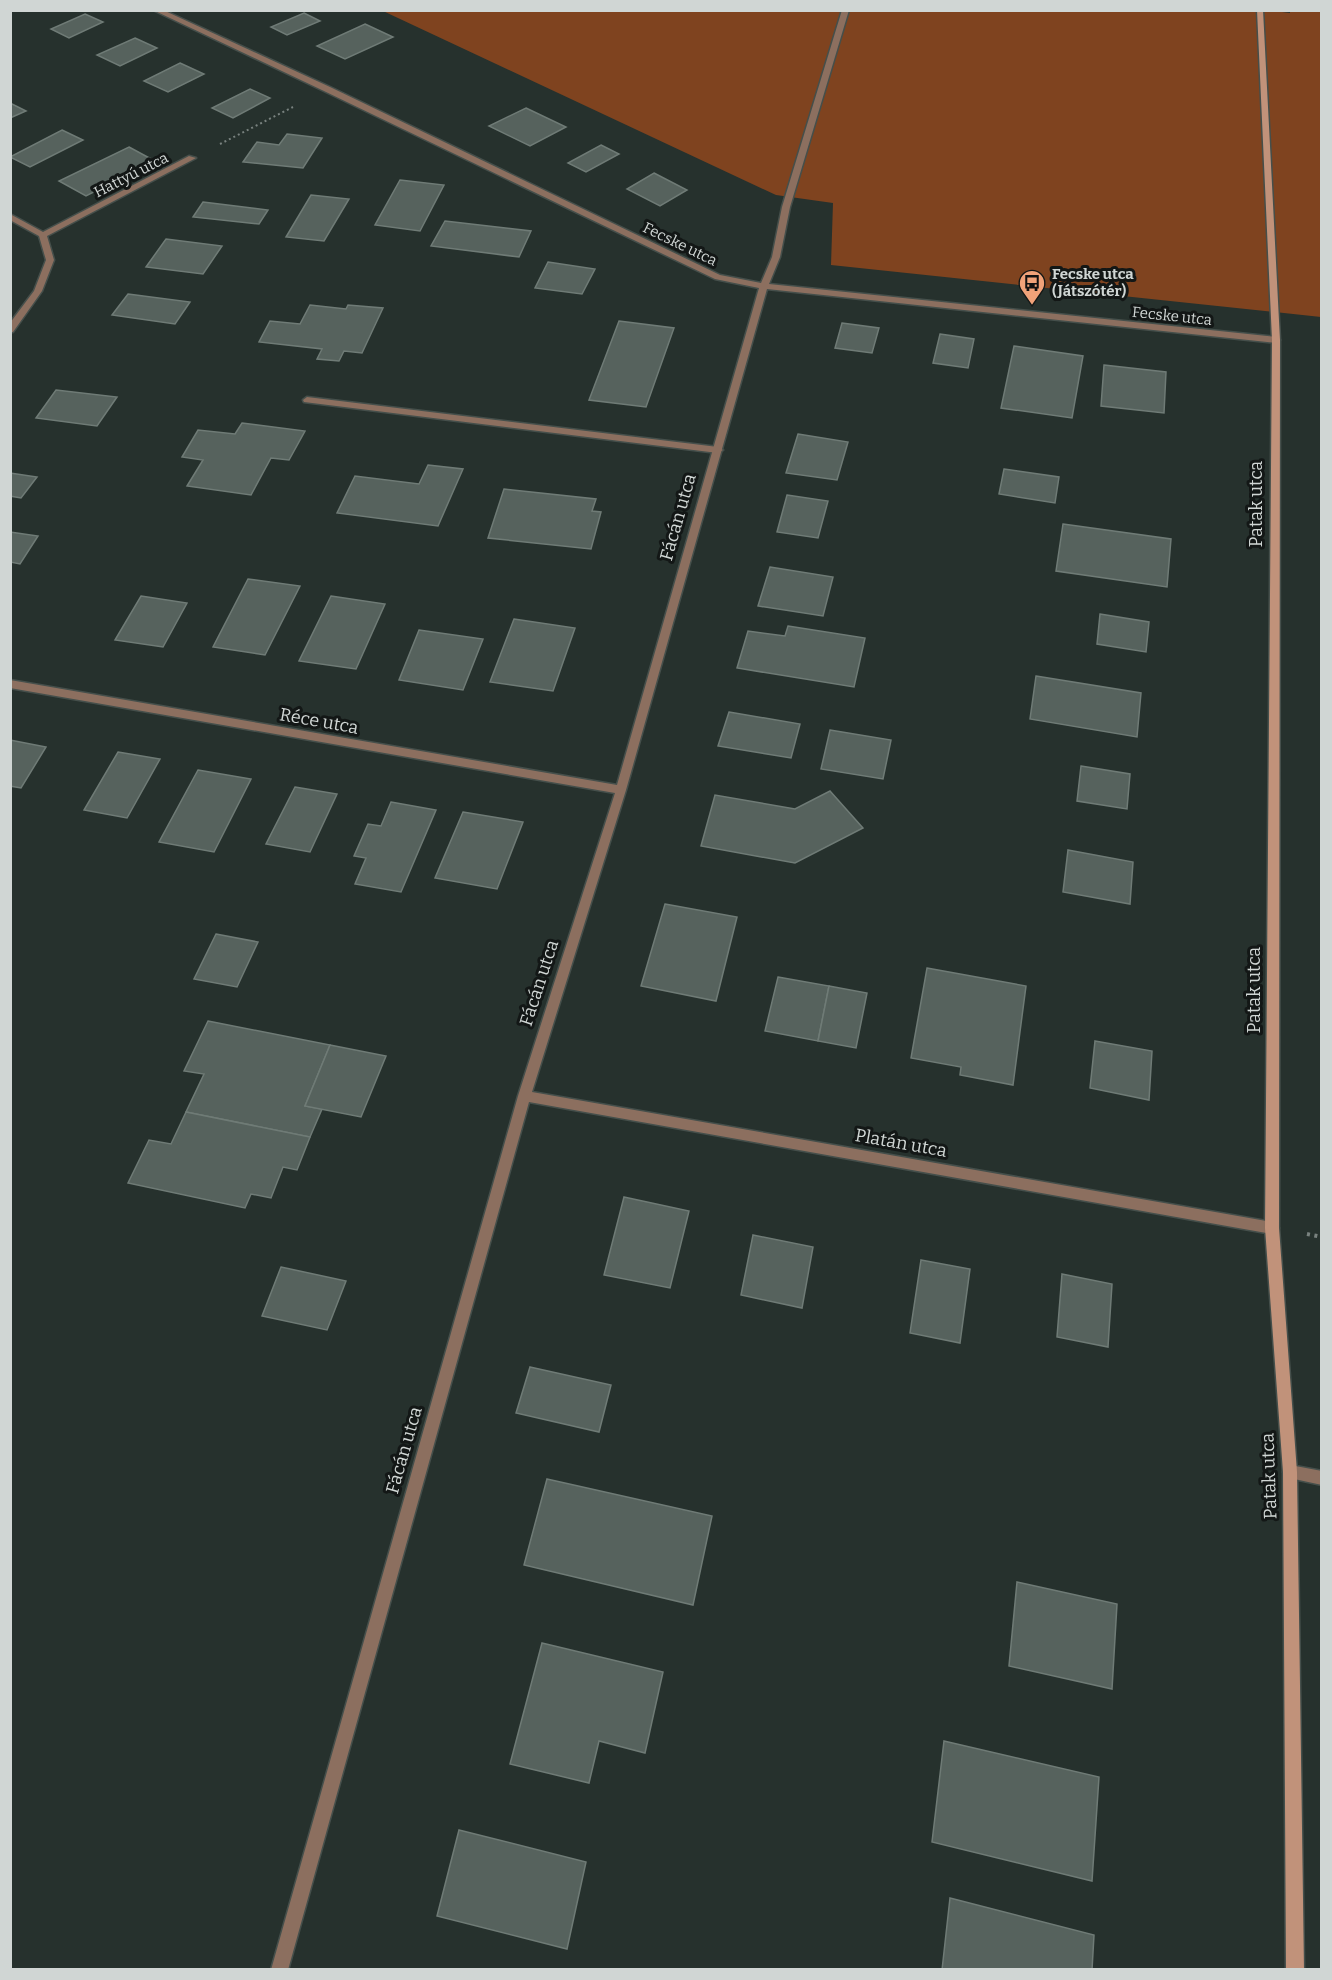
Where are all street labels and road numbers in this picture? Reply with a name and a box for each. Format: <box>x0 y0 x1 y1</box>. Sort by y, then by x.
street label: Hattyú utca <box>91 149 171 201</box>
street label: Fecske utca <box>640 218 720 270</box>
street label: Fecske utca <box>1131 303 1213 329</box>
street label: Patak utca <box>1245 461 1267 547</box>
street label: Fácán utca <box>655 471 701 563</box>
street label: Réce utca <box>278 703 360 739</box>
street label: Fácán utca <box>515 937 563 1029</box>
street label: Patak utca <box>1243 947 1265 1033</box>
street label: Platán utca <box>853 1124 949 1162</box>
street label: Fácán utca <box>381 1404 427 1496</box>
street label: Patak utca <box>1256 1432 1281 1520</box>

